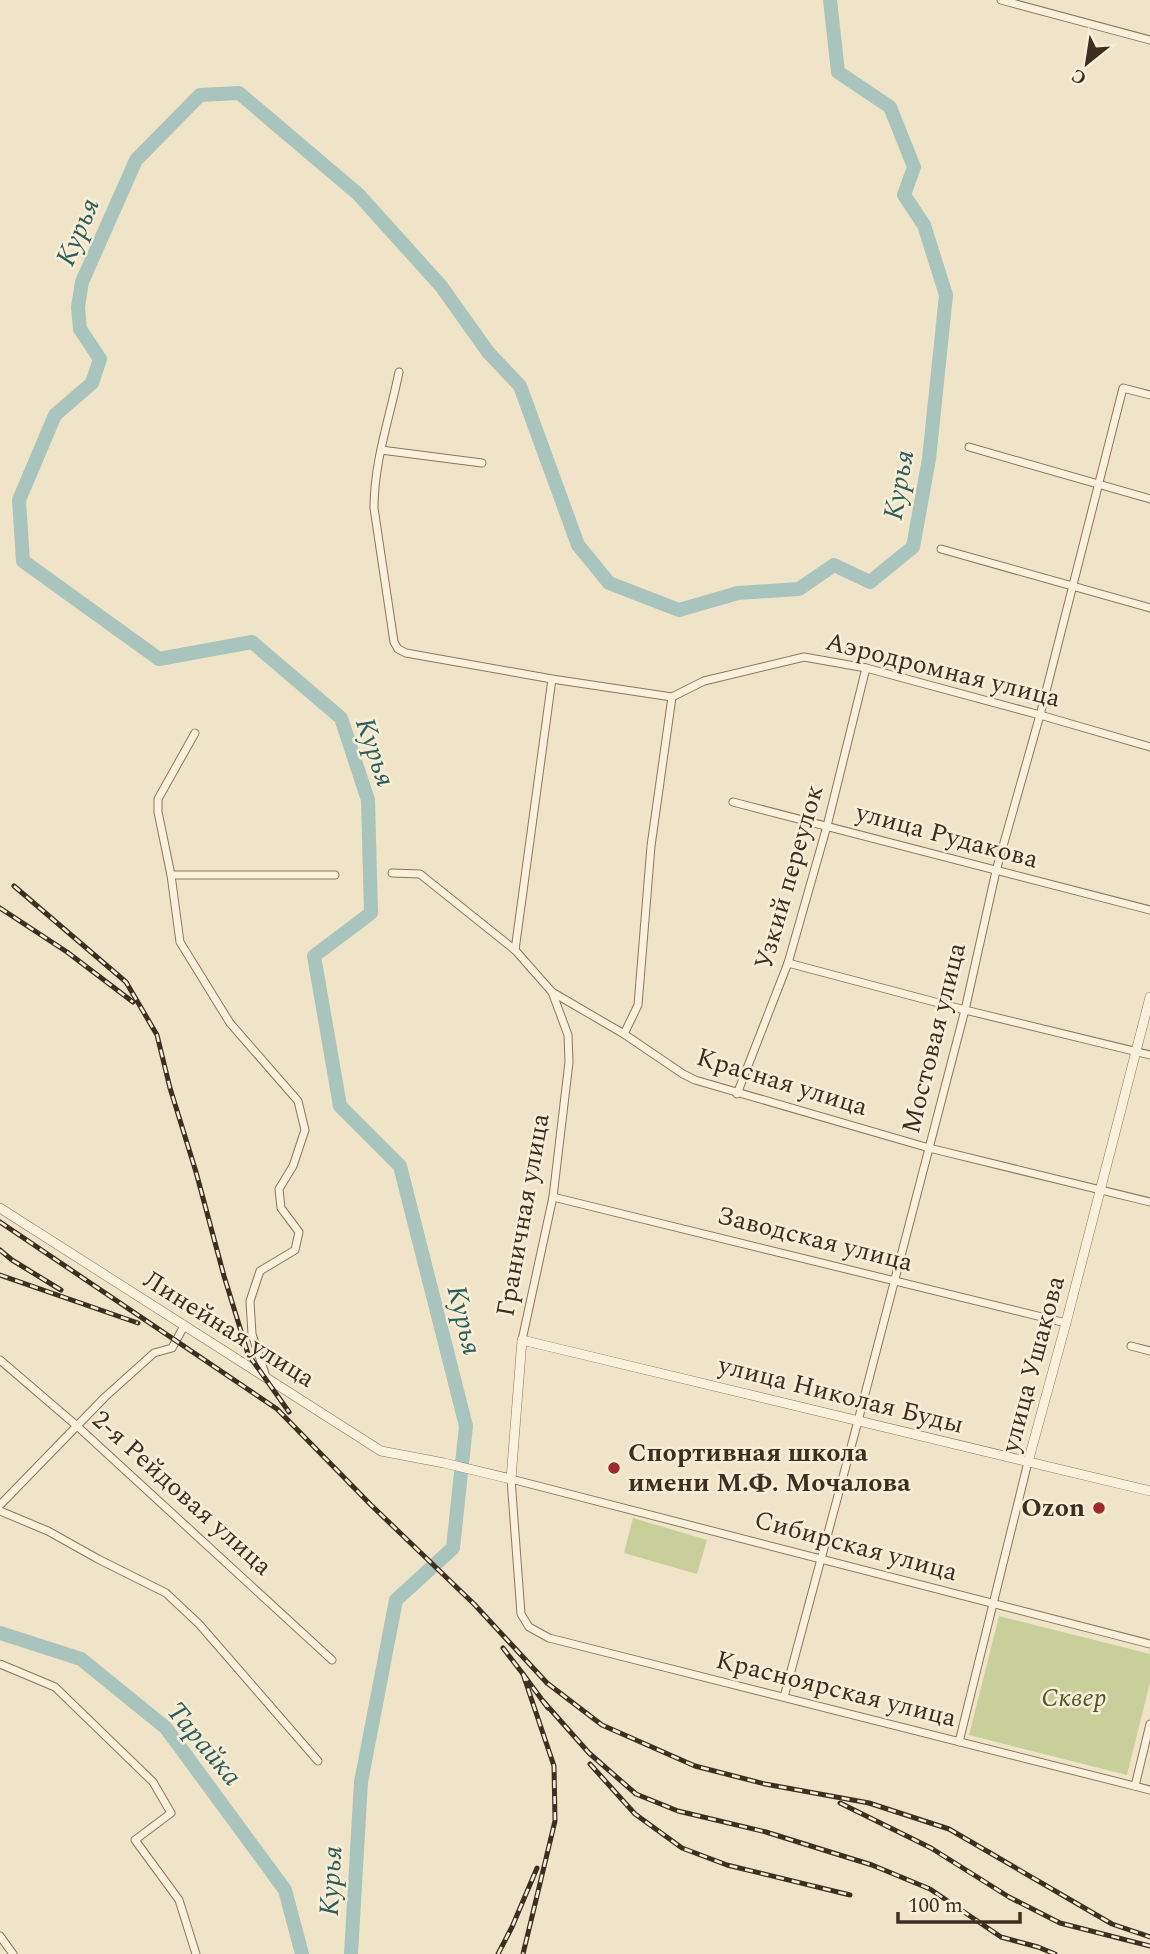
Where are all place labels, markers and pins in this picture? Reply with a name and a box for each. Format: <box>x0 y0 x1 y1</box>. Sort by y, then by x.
place label: Спортивная школа имени М.Ф. Мочалова <box>628 1433 911 1503</box>
marker: Спортивная школа имени М.Ф. Мочалова <box>606 1460 622 1476</box>
place label: Ozon <box>1021 1488 1085 1528</box>
marker: Ozon <box>1091 1500 1107 1516</box>

